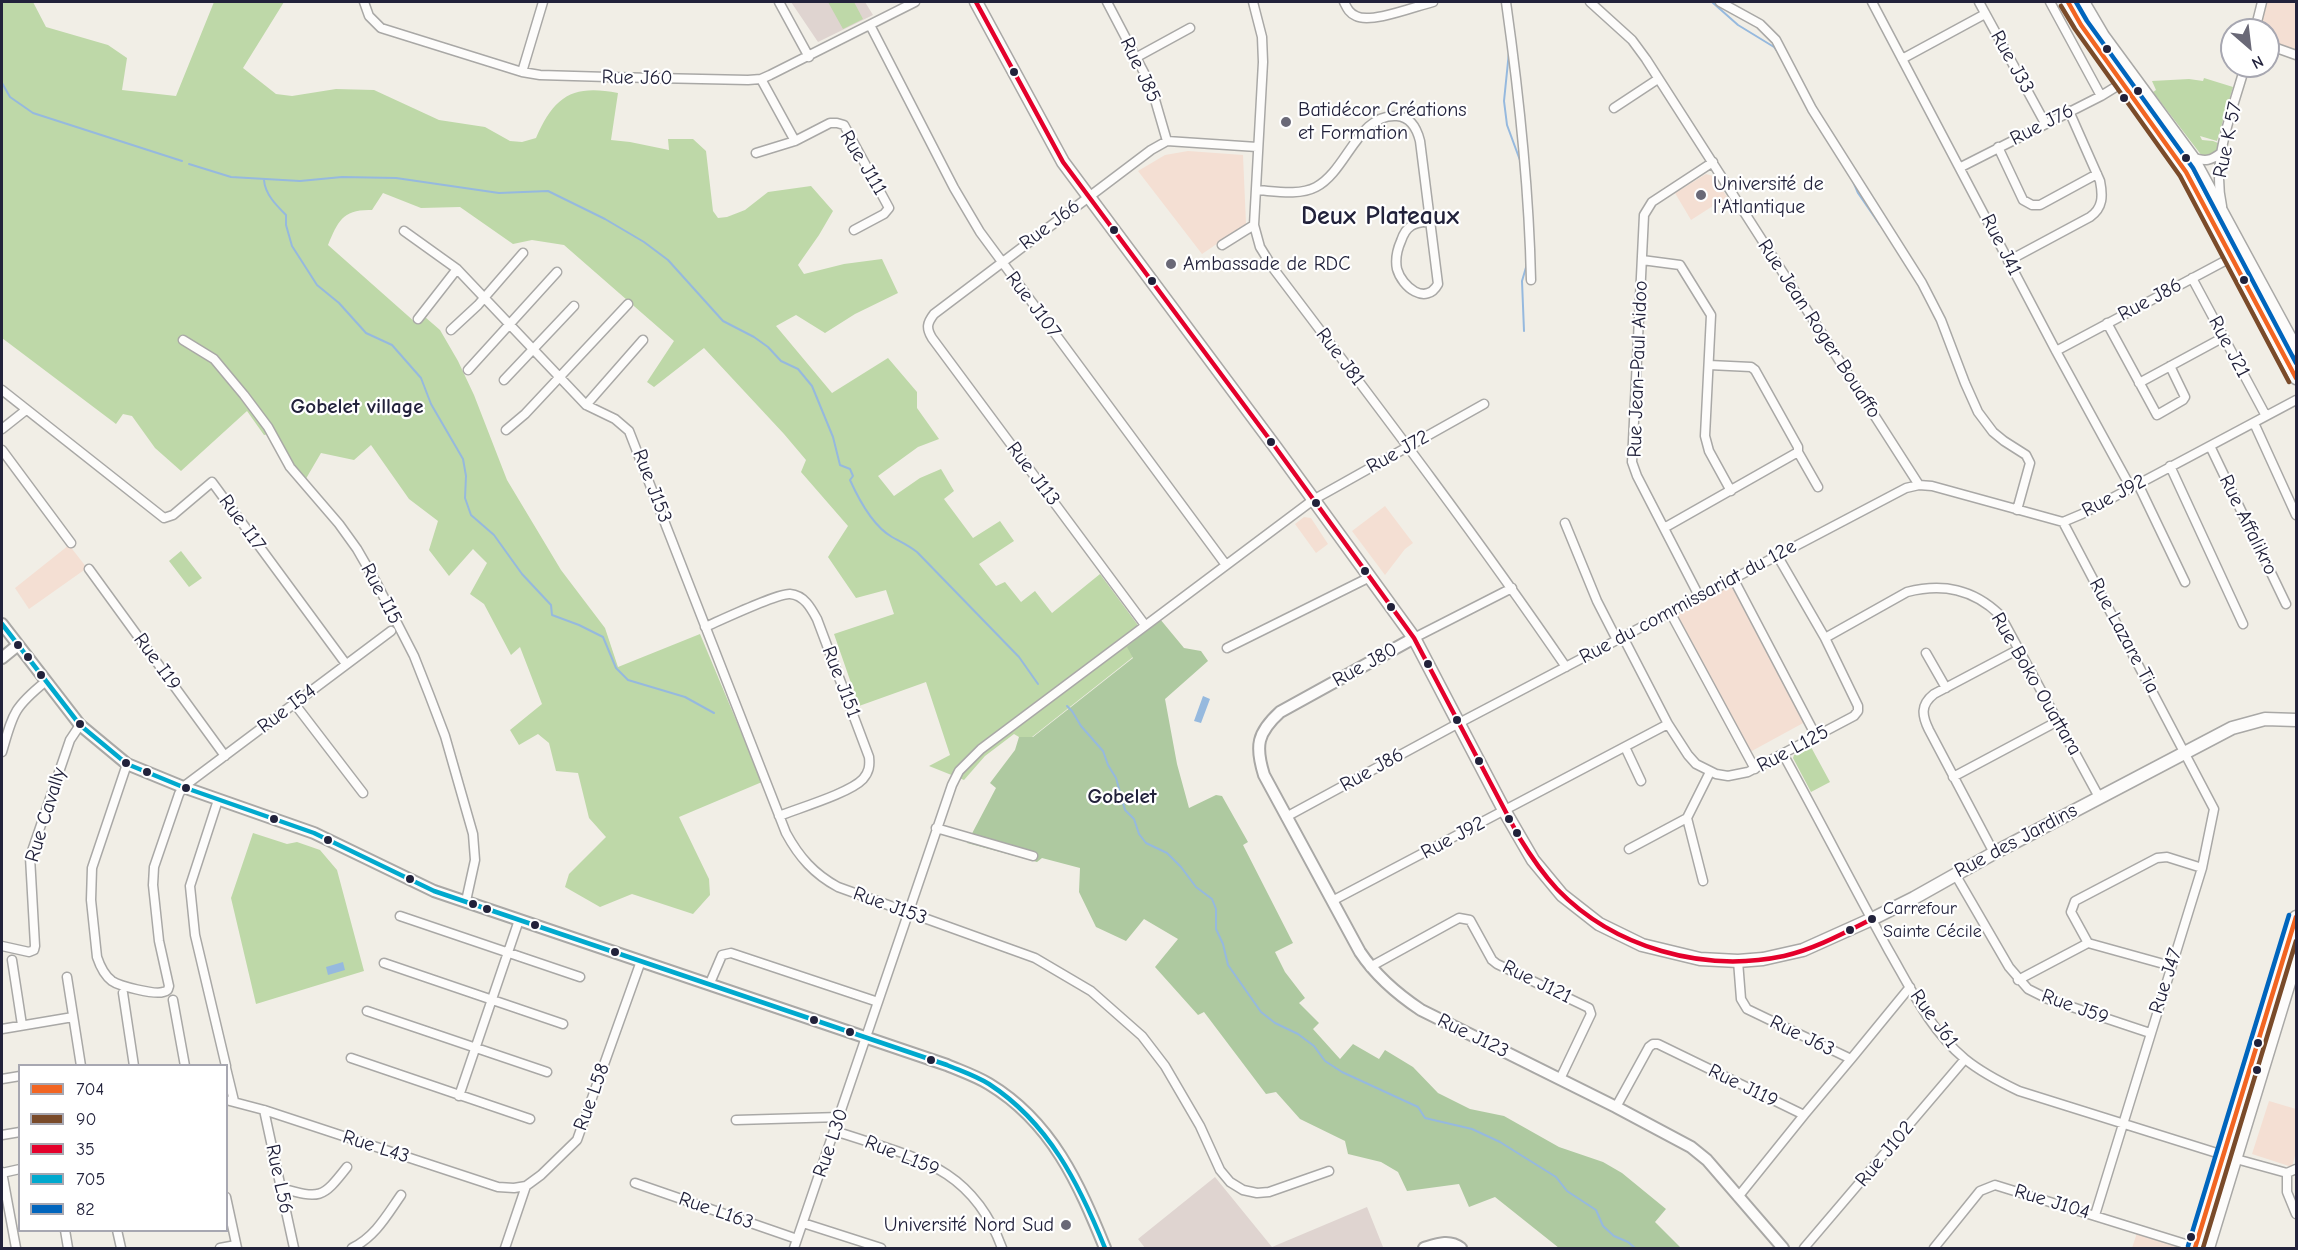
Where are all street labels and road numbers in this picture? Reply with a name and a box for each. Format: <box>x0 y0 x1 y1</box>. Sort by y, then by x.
street label: Rue J33 <box>1985 26 2039 98</box>
street label: Rue J85 <box>1115 34 1165 106</box>
street label: Rue J60 <box>601 65 673 91</box>
street label: Rue J76 <box>2006 99 2078 151</box>
street label: Rue K 57 <box>2208 100 2248 180</box>
street label: Rue J111 <box>834 126 892 200</box>
street label: Rue J66 <box>1015 194 1085 256</box>
street label: Rue J41 <box>1975 210 2027 280</box>
street label: Rue Jean Roger Bouaffo <box>1752 235 1886 423</box>
street label: Rue J107 <box>1000 267 1066 343</box>
street label: Rue J86 <box>2114 273 2186 327</box>
street label: Rue Jean-Paul Aidoo <box>1623 280 1653 458</box>
street label: Rue J21 <box>2203 312 2255 382</box>
street label: Rue J81 <box>1310 323 1370 391</box>
street label: Rue J72 <box>1362 425 1434 479</box>
street label: Rue J113 <box>1001 437 1065 511</box>
street label: Rue J153 <box>627 446 677 526</box>
street label: Rue J92 <box>2078 469 2150 523</box>
street label: Rue Affalikro <box>2213 471 2283 579</box>
street label: Rue I17 <box>213 490 271 556</box>
street label: Rue du commissariat du 12e <box>1575 535 1801 669</box>
street label: Rue I15 <box>355 559 407 629</box>
street label: Rue Lazare Tia <box>2084 574 2164 698</box>
street label: Rue Boko Ouattara <box>1985 608 2087 760</box>
street label: Rue I19 <box>128 629 186 695</box>
street label: Rue J80 <box>1328 637 1402 693</box>
street label: Rue J151 <box>816 643 866 721</box>
street label: Rue I54 <box>253 679 321 739</box>
street label: Rue L125 <box>1753 720 1833 778</box>
street label: Rue J86 <box>1336 743 1408 797</box>
street label: Rue Cavally <box>20 765 72 865</box>
street label: Rue des Jardins <box>1950 799 2082 883</box>
street label: Rue J92 <box>1417 811 1489 865</box>
street label: Rue J153 <box>850 882 930 930</box>
street label: Rue J47 <box>2144 945 2188 1017</box>
street label: Rue J121 <box>1498 955 1576 1009</box>
street label: Rue J59 <box>2038 984 2112 1030</box>
street label: Rue J61 <box>1905 985 1963 1053</box>
street label: Rue J123 <box>1433 1008 1513 1064</box>
street label: Rue J63 <box>1766 1010 1838 1062</box>
street label: Rue J119 <box>1704 1059 1782 1113</box>
street label: Rue L58 <box>569 1060 615 1134</box>
street label: Rue L30 <box>808 1105 854 1181</box>
street label: Rue J102 <box>1851 1116 1919 1192</box>
street label: Rue L43 <box>340 1125 412 1169</box>
street label: Rue L159 <box>861 1130 943 1182</box>
street label: Rue L56 <box>260 1142 298 1216</box>
street label: Rue J104 <box>2011 1179 2093 1225</box>
street label: Rue L163 <box>675 1187 757 1235</box>

